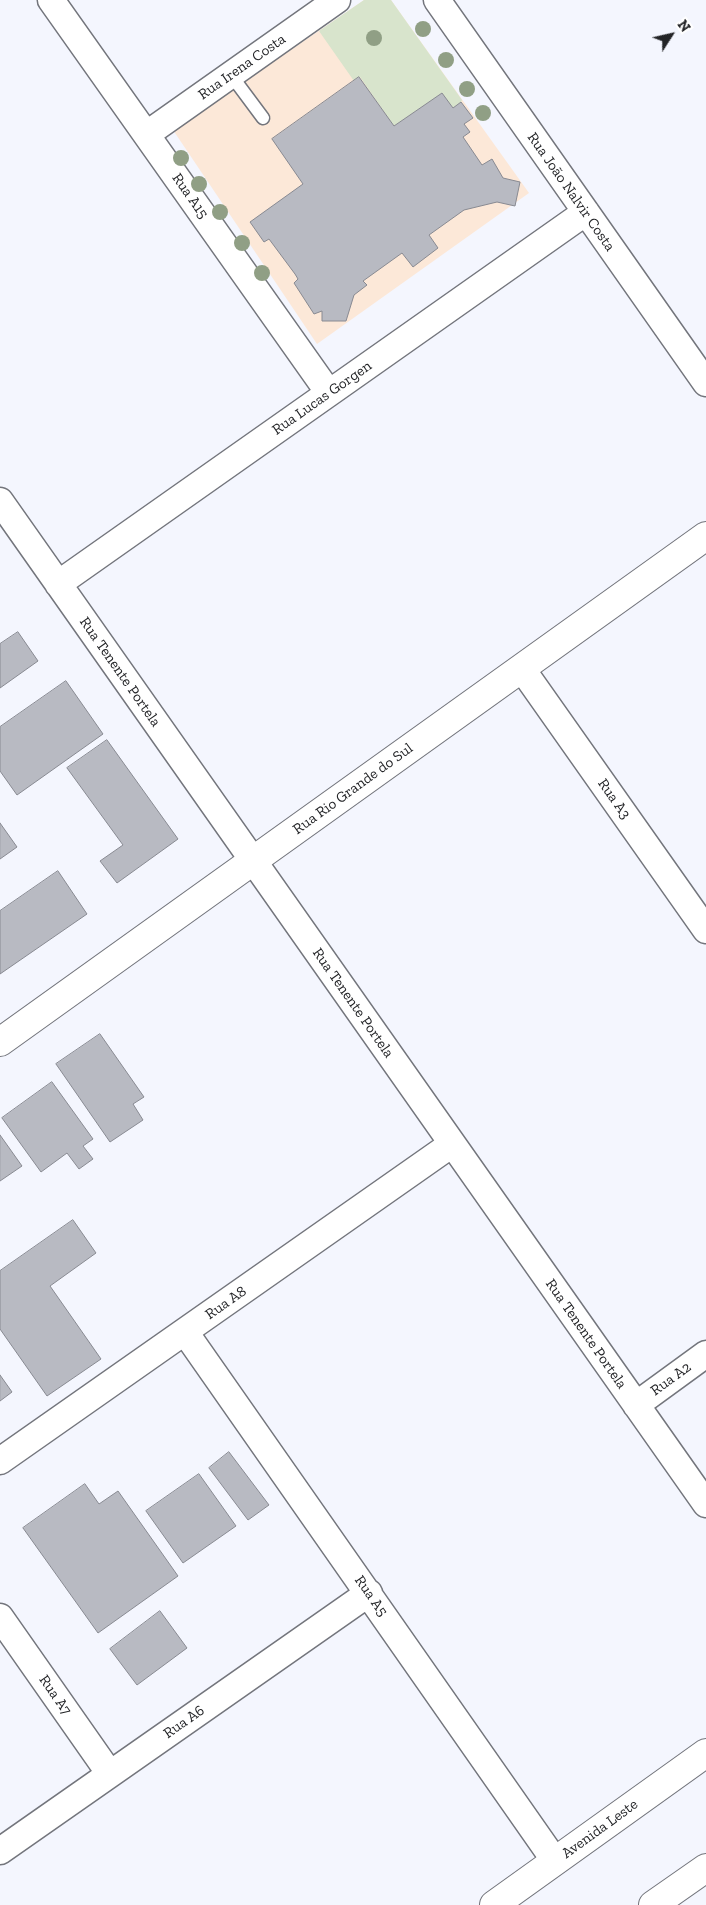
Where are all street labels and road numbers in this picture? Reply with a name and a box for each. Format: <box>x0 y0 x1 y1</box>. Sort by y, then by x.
street label: Rua Irena Costa <box>195 30 289 104</box>
street label: Rua João Nalvir Costa <box>523 129 619 255</box>
street label: Rua A15 <box>168 170 212 222</box>
street label: Rua Lucas Gorgen <box>269 357 375 439</box>
street label: Rua Tenente Portela <box>75 614 165 730</box>
street label: Rua Rio Grande do Sul <box>290 739 416 839</box>
street label: Rua A3 <box>594 775 634 823</box>
street label: Rua Tenente Portela <box>308 945 398 1061</box>
street label: Rua Tenente Portela <box>541 1276 631 1392</box>
street label: Rua A8 <box>202 1282 250 1324</box>
street label: Rua A2 <box>647 1358 695 1400</box>
street label: Rua A5 <box>351 1572 391 1620</box>
street label: Rua A7 <box>35 1672 75 1718</box>
street label: Rua A6 <box>160 1701 208 1743</box>
street label: Avenida Leste <box>558 1795 642 1863</box>

